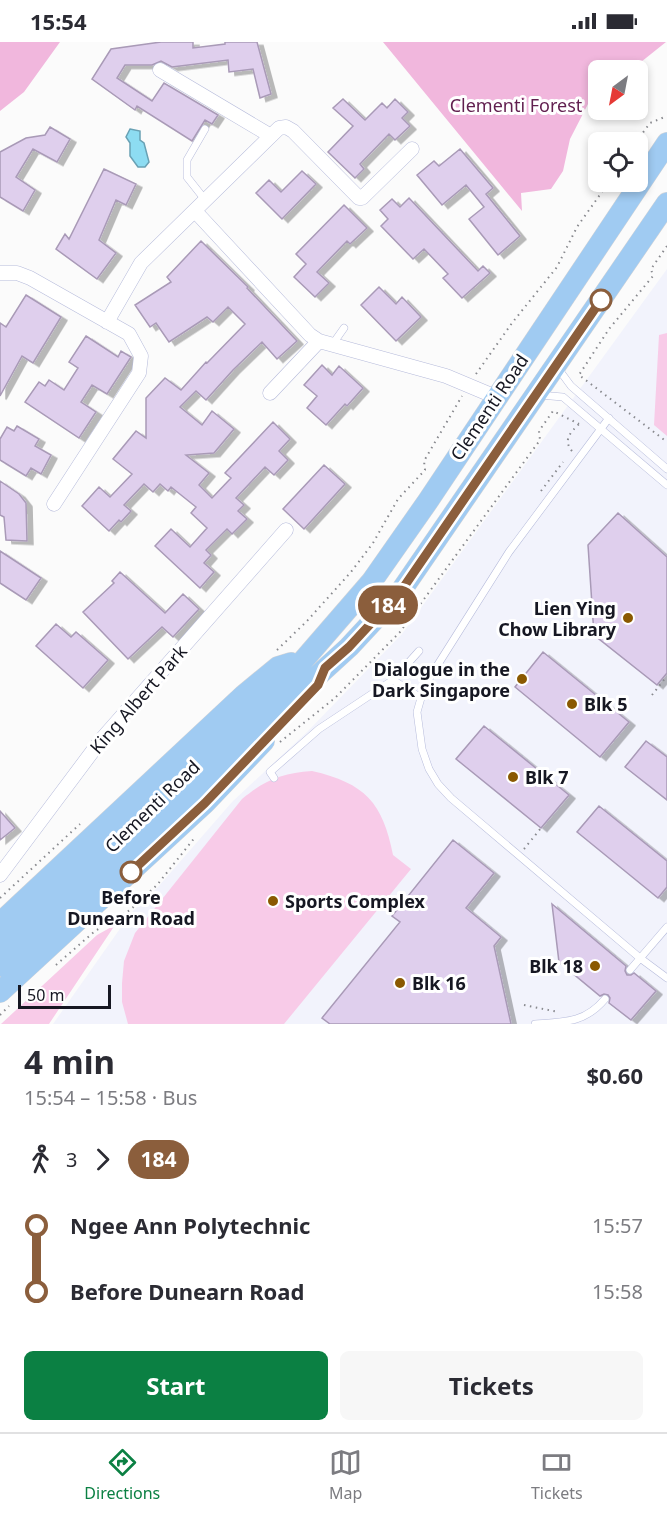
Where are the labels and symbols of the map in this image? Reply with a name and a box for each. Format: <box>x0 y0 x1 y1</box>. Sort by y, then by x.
north arrow <box>588 60 648 120</box>
park label: Clementi Forest <box>450 93 583 117</box>
unlabelled marker <box>590 289 612 311</box>
street label: Clementi Road <box>445 349 533 465</box>
line badge: 184 <box>354 586 422 624</box>
place label: Lien Ying Chow Library <box>498 596 617 641</box>
marker: Lien Ying Chow Library <box>621 611 635 625</box>
street label: King Albert Park <box>84 639 192 758</box>
place label: Dialogue in the Dark Singapore <box>372 657 510 702</box>
marker: Dialogue in the Dark Singapore <box>515 672 529 686</box>
place label: Blk 5 <box>584 692 627 716</box>
marker: Blk 5 <box>565 697 579 711</box>
street label: Clementi Road <box>99 755 205 857</box>
place label: Blk 7 <box>525 765 568 789</box>
marker: Blk 7 <box>506 770 520 784</box>
marker: Before Dunearn Road <box>120 861 142 883</box>
place label: Before Dunearn Road <box>67 885 195 930</box>
place label: Sports Complex <box>285 889 426 913</box>
marker: Sports Complex <box>266 894 280 908</box>
place label: Blk 18 <box>529 954 583 978</box>
marker: Blk 18 <box>588 959 602 973</box>
place label: Blk 16 <box>412 971 466 995</box>
marker: Blk 16 <box>393 976 407 990</box>
scale bar <box>18 982 111 1010</box>

